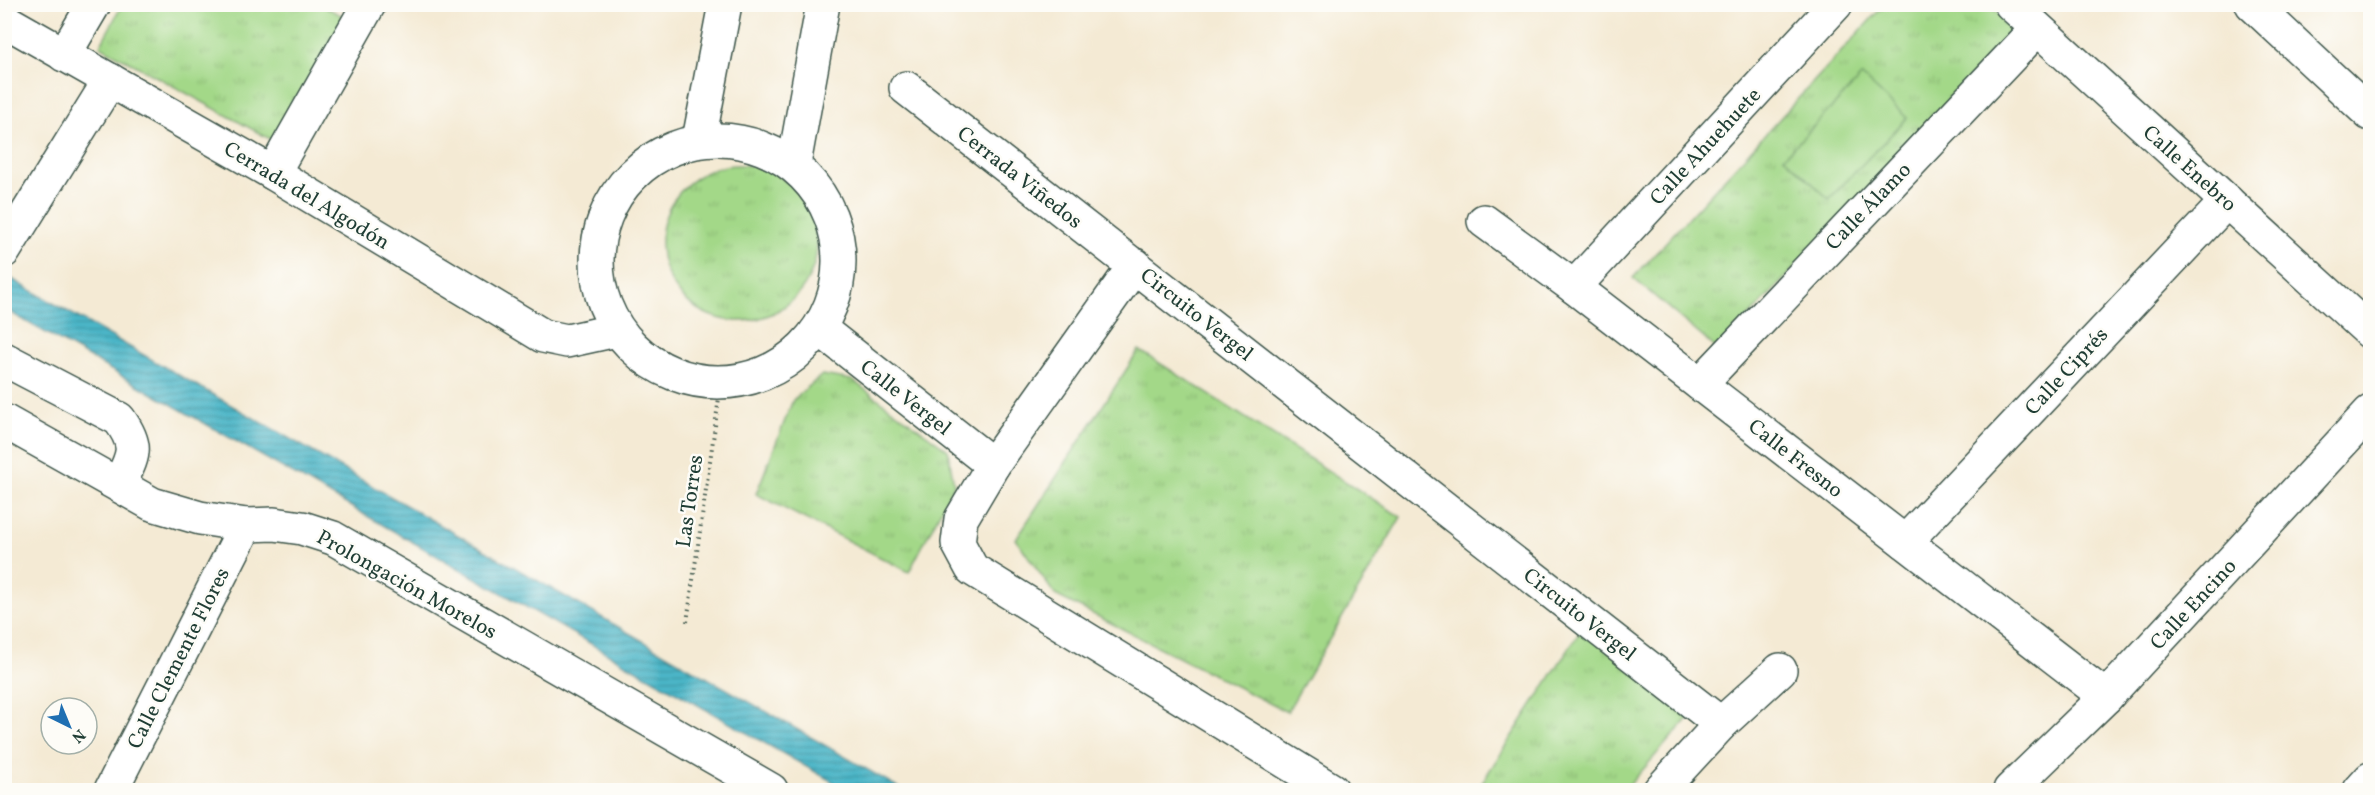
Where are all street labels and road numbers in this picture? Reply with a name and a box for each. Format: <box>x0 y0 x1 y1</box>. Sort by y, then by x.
street label: Calle Ahuehuete <box>1644 82 1768 212</box>
street label: Calle Enebro <box>2136 119 2242 219</box>
street label: Cerrada Viñedos <box>950 120 1088 236</box>
street label: Cerrada del Algodón <box>218 135 395 257</box>
street label: Calle Álamo <box>1820 157 1918 257</box>
street label: Circuito Vergel <box>1133 262 1259 369</box>
street label: Calle Ciprés <box>2019 322 2115 422</box>
street label: Calle Vergel <box>853 353 957 443</box>
street label: Calle Fresno <box>1741 413 1849 506</box>
street label: Las Torres <box>670 453 711 549</box>
street label: Prolongación Morelos <box>311 524 502 647</box>
street label: Calle Encino <box>2144 553 2244 657</box>
street label: Circuito Vergel <box>1516 562 1642 669</box>
street label: Calle Clemente Flores <box>121 563 238 754</box>

